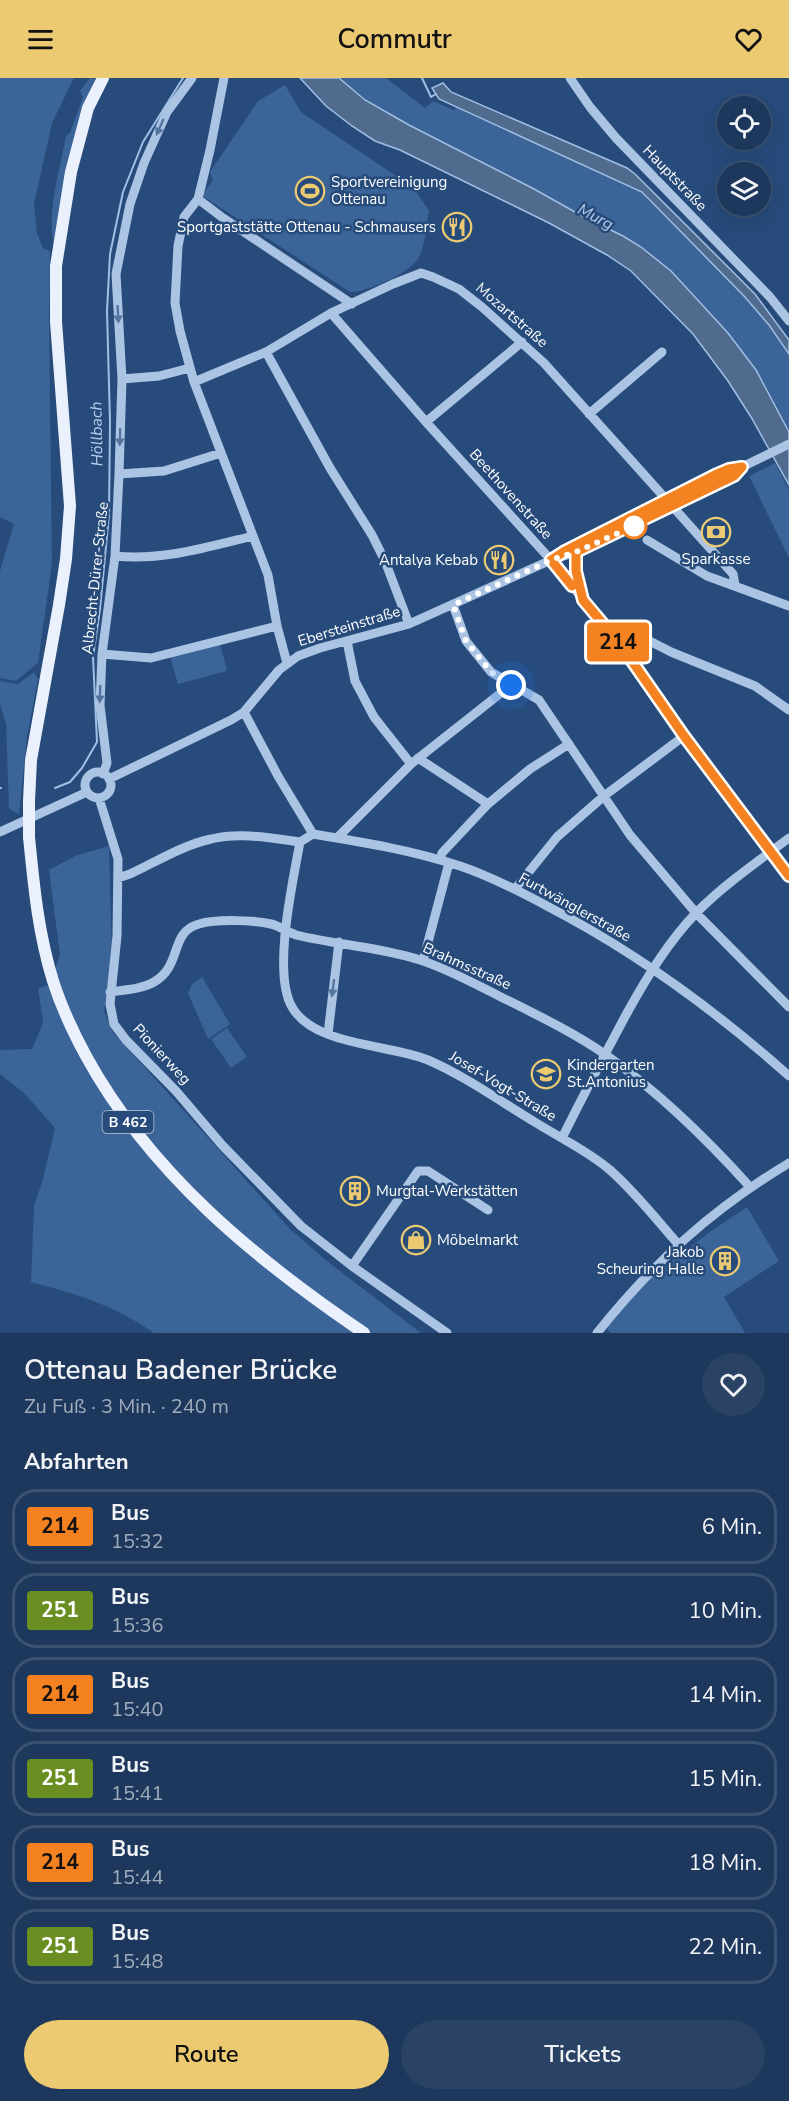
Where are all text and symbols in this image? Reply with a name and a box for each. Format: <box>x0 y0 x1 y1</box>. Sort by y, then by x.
text: Commutr <box>337 21 452 58</box>
icon: menu <box>24 23 57 56</box>
icon: heart <box>732 23 765 56</box>
map controls <box>717 96 771 216</box>
button: locate <box>717 96 771 150</box>
one-way arrow <box>155 118 165 136</box>
street label: Hauptstraße <box>638 141 712 215</box>
button: layers <box>717 162 771 216</box>
place label: Sportvereinigung Ottenau <box>331 172 447 209</box>
sports icon: Sportvereinigung Ottenau <box>294 175 326 207</box>
water label: Murg <box>574 198 617 235</box>
restaurant icon: Sportgaststätte Ottenau - Schmausers <box>441 211 473 243</box>
place label: Sportgaststätte Ottenau - Schmausers <box>177 217 436 237</box>
street label: Mozartstraße <box>472 278 552 352</box>
one-way arrow <box>114 305 123 324</box>
water label: Höllbach <box>85 401 109 467</box>
one-way arrow <box>115 428 125 447</box>
street label: Beethovenstraße <box>465 445 557 543</box>
street label: Albrecht-Dürer-Straße <box>77 501 113 655</box>
unlabelled marker <box>621 513 647 539</box>
bank icon: Sparkasse <box>700 516 732 548</box>
restaurant icon: Antalya Kebab <box>483 544 515 576</box>
place label: Sparkasse <box>681 549 751 569</box>
place label: Antalya Kebab <box>379 550 478 570</box>
street label: Ebersteinstraße <box>295 601 403 651</box>
line badge: 214 <box>584 622 652 662</box>
text: 214 <box>599 628 637 656</box>
your location <box>496 670 526 700</box>
one-way arrow <box>96 685 105 704</box>
street label: Furtwänglerstraße <box>515 868 635 946</box>
street label: Brahmsstraße <box>420 938 514 994</box>
one-way arrow <box>329 979 338 998</box>
street label: Pionierweg <box>129 1019 195 1089</box>
street label: Josef-Vogt-Straße <box>445 1046 560 1126</box>
place label: Kindergarten St.Antonius <box>567 1055 655 1092</box>
school or university icon: Kindergarten St.Antonius <box>530 1058 562 1090</box>
road number: B 462 <box>102 1111 154 1133</box>
building icon: Murgtal-Werkstätten <box>339 1175 371 1207</box>
place label: Murgtal-Werkstätten <box>376 1181 518 1201</box>
shop icon: Möbelmarkt <box>400 1224 432 1256</box>
place label: Möbelmarkt <box>437 1230 519 1250</box>
place label: Jakob Scheuring Halle <box>597 1242 704 1279</box>
building icon: Jakob Scheuring Halle <box>709 1245 741 1277</box>
text: Ottenau Badener Brücke <box>24 1351 337 1389</box>
button: heart <box>702 1353 765 1416</box>
text: Zu Fuß · 3 Min. · 240 m <box>24 1393 229 1420</box>
text: Abfahrten <box>24 1447 129 1477</box>
text: Bus <box>111 1498 150 1528</box>
text: 214 <box>41 1512 79 1540</box>
text: 6 Min. <box>702 1512 762 1542</box>
text: 15:32 <box>111 1528 164 1555</box>
text: Bus <box>111 1582 150 1612</box>
text: 251 <box>41 1596 79 1624</box>
text: 10 Min. <box>689 1596 762 1626</box>
text: 15:36 <box>111 1612 164 1639</box>
text: Bus <box>111 1666 150 1696</box>
text: 214 <box>41 1680 79 1708</box>
text: 14 Min. <box>689 1680 762 1710</box>
text: 15:40 <box>111 1696 164 1723</box>
text: Bus <box>111 1750 150 1780</box>
text: 251 <box>41 1764 79 1792</box>
text: 15 Min. <box>689 1764 762 1794</box>
text: 15:41 <box>111 1780 164 1807</box>
text: Bus <box>111 1834 150 1864</box>
text: 214 <box>41 1848 79 1876</box>
text: 18 Min. <box>689 1848 762 1878</box>
text: 15:44 <box>111 1864 164 1891</box>
text: Bus <box>111 1918 150 1948</box>
text: 251 <box>41 1932 79 1960</box>
text: 22 Min. <box>689 1932 762 1962</box>
text: 15:48 <box>111 1948 164 1975</box>
button: Route <box>24 2020 389 2089</box>
button: Tickets <box>401 2020 765 2089</box>

